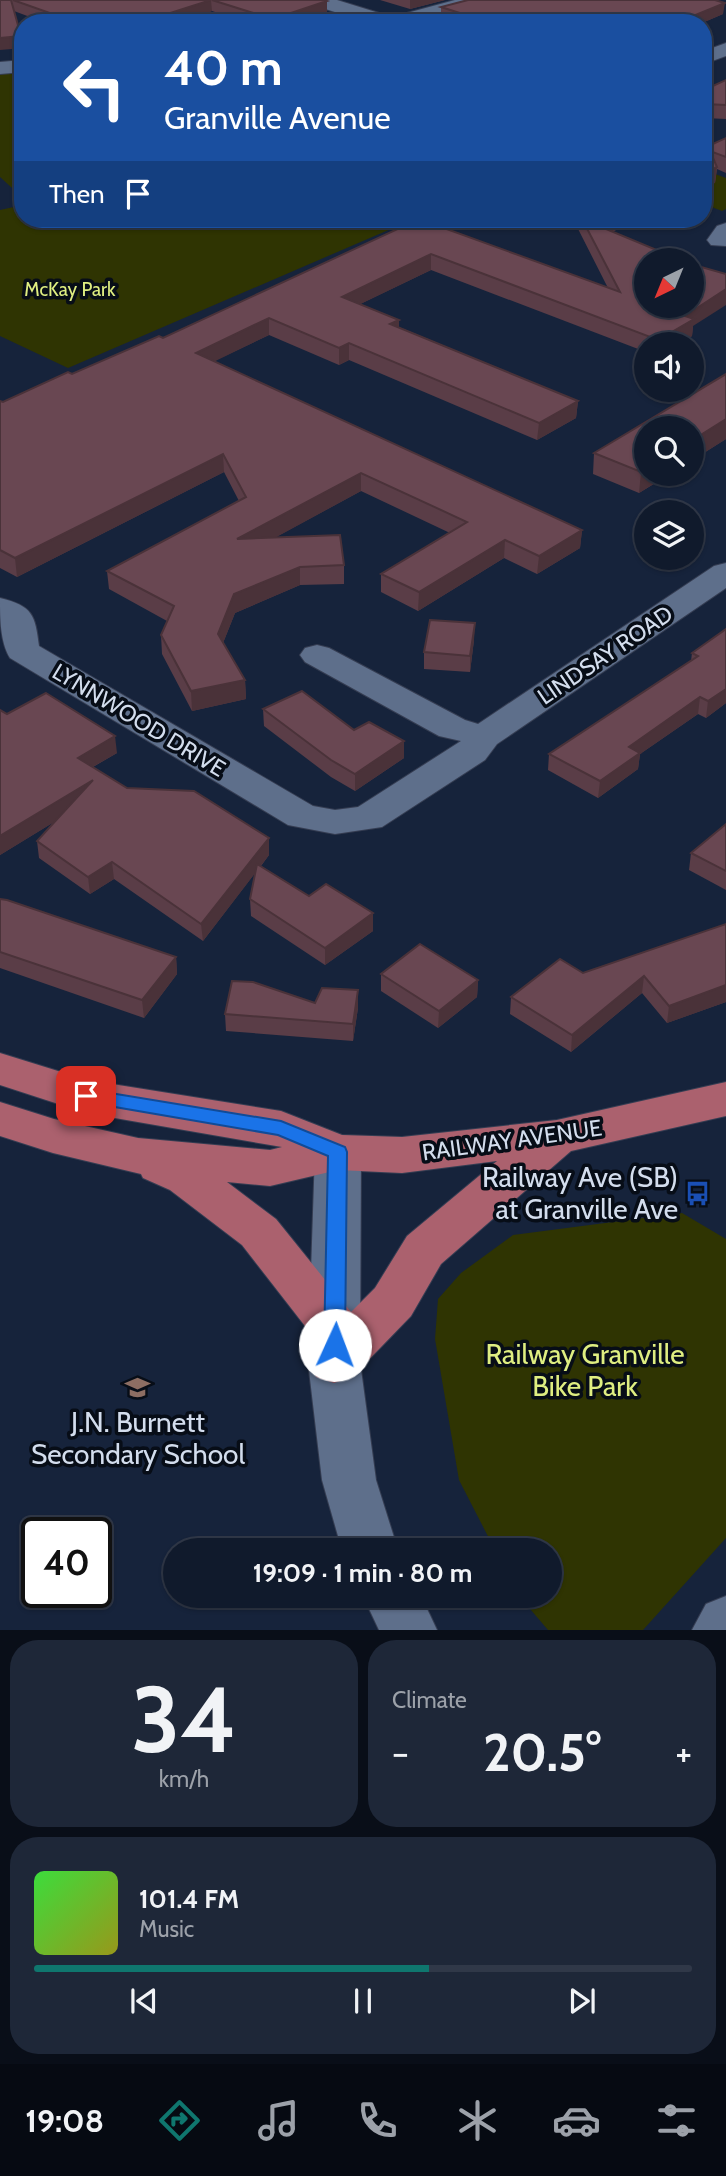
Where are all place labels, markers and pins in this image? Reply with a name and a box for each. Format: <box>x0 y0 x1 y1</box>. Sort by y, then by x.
pin <box>56 1066 116 1126</box>
place label: Railway Ave (SB) at Granville Ave <box>482 1160 678 1226</box>
bus stop icon: Railway Ave (SB) at Granville Ave <box>684 1179 712 1207</box>
school or university icon: J.N. Burnett Secondary School <box>124 1374 152 1402</box>
place label: J.N. Burnett Secondary School <box>31 1405 245 1471</box>

